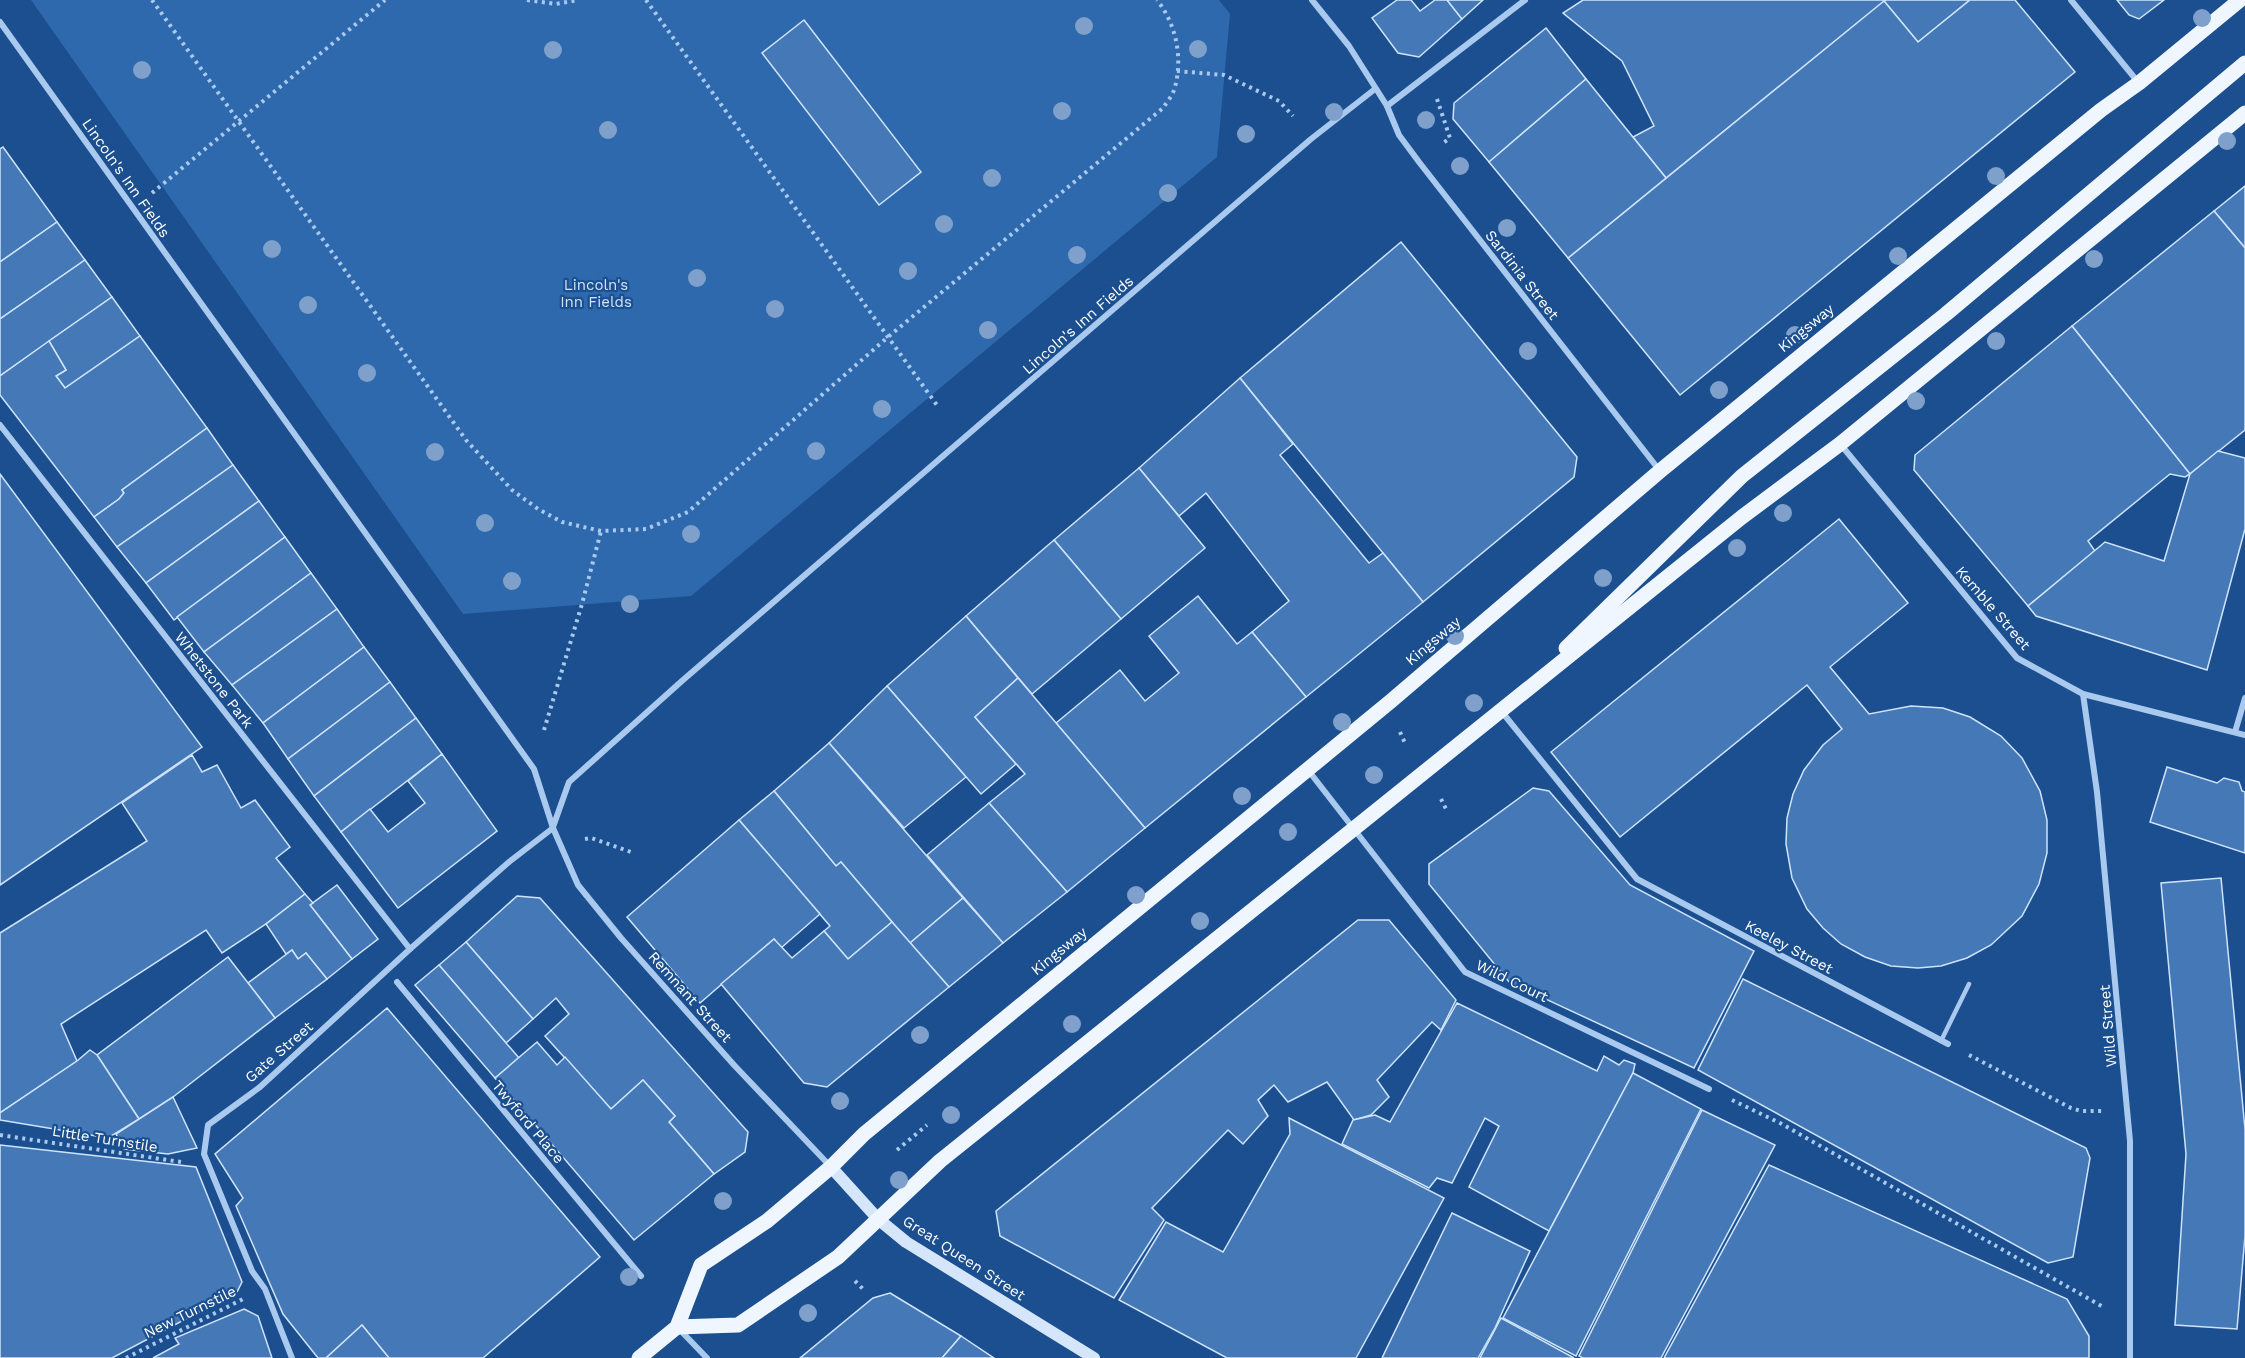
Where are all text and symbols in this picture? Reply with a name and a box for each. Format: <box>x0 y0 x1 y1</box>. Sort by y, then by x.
street label: Lincoln's Inn Fields <box>78 115 174 241</box>
street label: Sardinia Street <box>1481 227 1563 324</box>
street label: Lincoln's Inn Fields <box>1019 272 1137 378</box>
park label: Lincoln's Inn Fields <box>560 276 632 311</box>
street label: Kingsway <box>1774 300 1838 356</box>
street label: Kemble Street <box>1952 562 2035 654</box>
street label: Kingsway <box>1402 612 1465 669</box>
street label: Whetstone Park <box>171 628 257 732</box>
street label: Keeley Street <box>1742 916 1837 978</box>
street label: Kingsway <box>1027 923 1091 979</box>
street label: Remnant Street <box>644 948 736 1047</box>
street label: Wild Court <box>1473 956 1552 1007</box>
street label: Wild Street <box>2095 983 2121 1068</box>
street label: Gate Street <box>241 1017 317 1086</box>
street label: Twyford Place <box>488 1077 568 1167</box>
street label: Little Turnstile <box>51 1122 159 1156</box>
street label: Great Queen Street <box>899 1212 1029 1305</box>
street label: New Turnstile <box>141 1282 239 1342</box>

